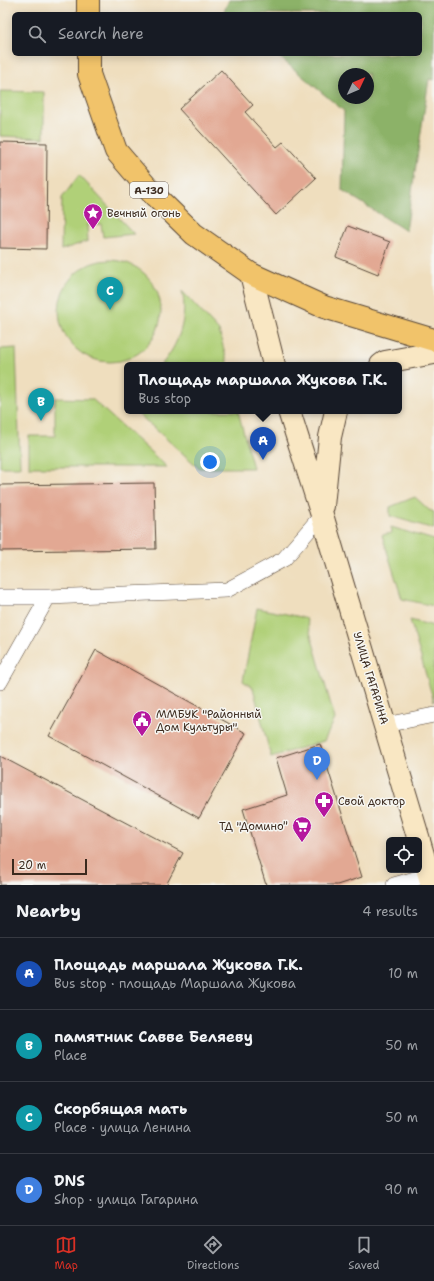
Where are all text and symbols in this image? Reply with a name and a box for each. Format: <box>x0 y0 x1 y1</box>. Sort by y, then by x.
search box <box>12 12 422 56</box>
icon: search <box>26 23 48 45</box>
text: Search here <box>58 24 144 44</box>
north arrow <box>338 68 374 104</box>
road number: А-130 <box>130 182 168 198</box>
place icon: Вечный огонь <box>82 202 104 230</box>
place label: Вечный огонь <box>107 206 181 221</box>
pin: C <box>97 277 123 310</box>
popup <box>124 362 402 414</box>
text: Площадь маршала Жукова Г.К. <box>139 370 387 390</box>
pin: B <box>28 388 54 421</box>
text: Bus stop <box>139 390 191 407</box>
pin: A <box>250 427 276 460</box>
your location <box>200 452 220 472</box>
street label: УЛИЦА ГАГАРИНА <box>349 630 392 726</box>
place label: ММБУК "Районный Дом Культуры" <box>156 707 261 735</box>
public building icon: ММБУК "Районный Дом Культуры" <box>131 709 153 737</box>
pin: D <box>304 747 330 780</box>
pharmacy icon: Свой доктор <box>313 790 335 818</box>
place label: Свой доктор <box>338 794 405 809</box>
supermarket icon: ТД "Домино" <box>291 815 313 843</box>
place label: ТД "Домино" <box>219 819 288 834</box>
map controls <box>386 837 422 873</box>
button: locate <box>386 837 422 873</box>
scale bar <box>12 857 87 876</box>
text: 20 m <box>18 858 46 873</box>
text: Nearby <box>16 900 81 922</box>
text: 4 results <box>362 903 418 920</box>
text: Площадь маршала Жукова Г.К. <box>54 955 303 975</box>
text: A <box>24 965 34 982</box>
text: 10 m <box>388 965 418 982</box>
text: Bus stop · площадь Маршала Жукова <box>54 975 296 992</box>
text: памятник Савве Беляеву <box>54 1027 253 1047</box>
text: B <box>25 1037 33 1054</box>
text: 50 m <box>385 1037 418 1054</box>
text: Place <box>54 1047 87 1064</box>
text: Скорбящая мать <box>54 1099 187 1119</box>
text: C <box>25 1109 33 1126</box>
text: 50 m <box>385 1109 418 1126</box>
text: Place · улица Ленина <box>54 1119 191 1136</box>
text: DNS <box>54 1171 85 1191</box>
text: D <box>24 1181 34 1198</box>
text: 90 m <box>384 1181 418 1198</box>
text: Shop · улица Гагарина <box>54 1191 198 1208</box>
tab: Map <box>54 1234 78 1273</box>
tab: Directions <box>187 1234 239 1273</box>
tab: Saved <box>348 1234 380 1273</box>

